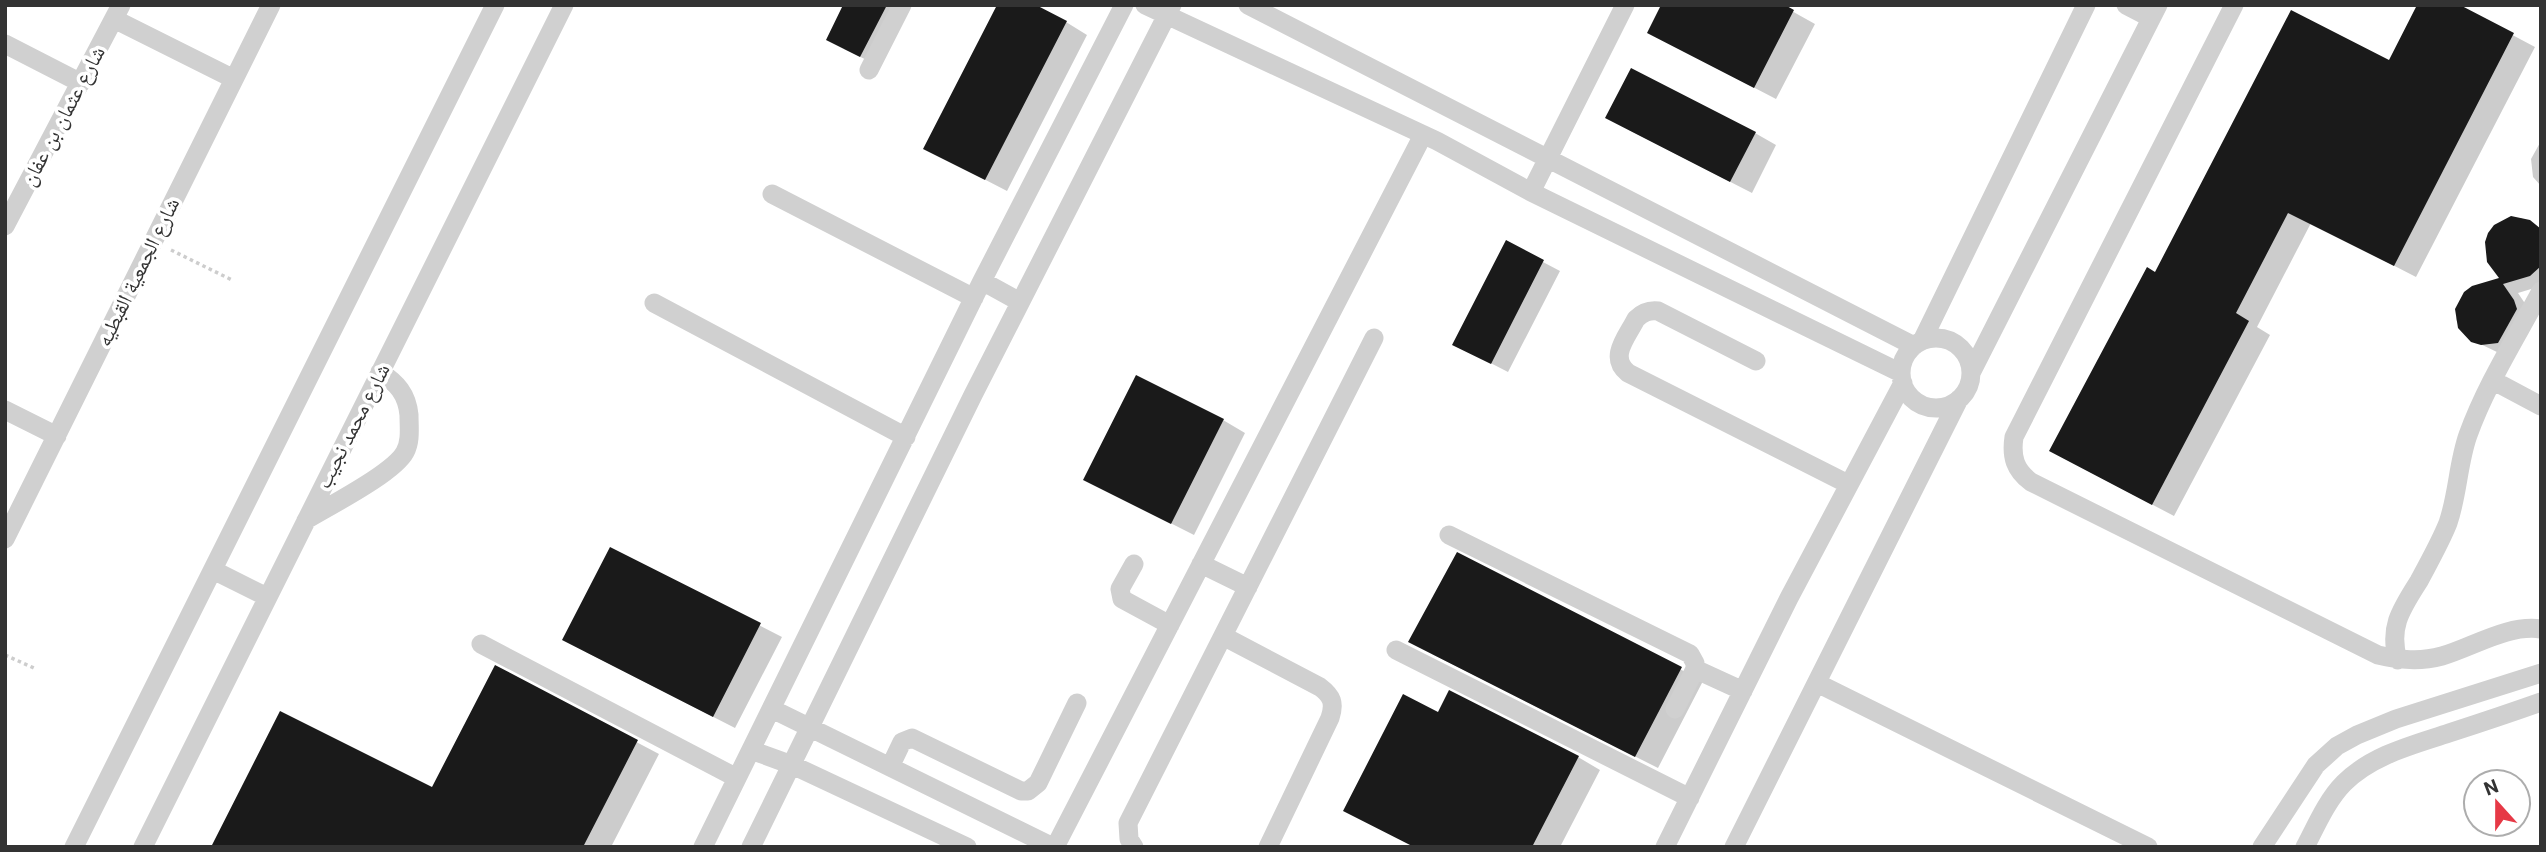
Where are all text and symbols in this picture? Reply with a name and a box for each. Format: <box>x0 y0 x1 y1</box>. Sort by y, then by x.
street label: شارع عثمان بن عفان <box>16 42 111 190</box>
street label: شارع الجمعية القبطيه <box>92 194 185 351</box>
street label: شارع محمد نجيب <box>311 360 396 493</box>
north arrow <box>2462 768 2532 838</box>
text: N <box>2481 774 2501 801</box>

